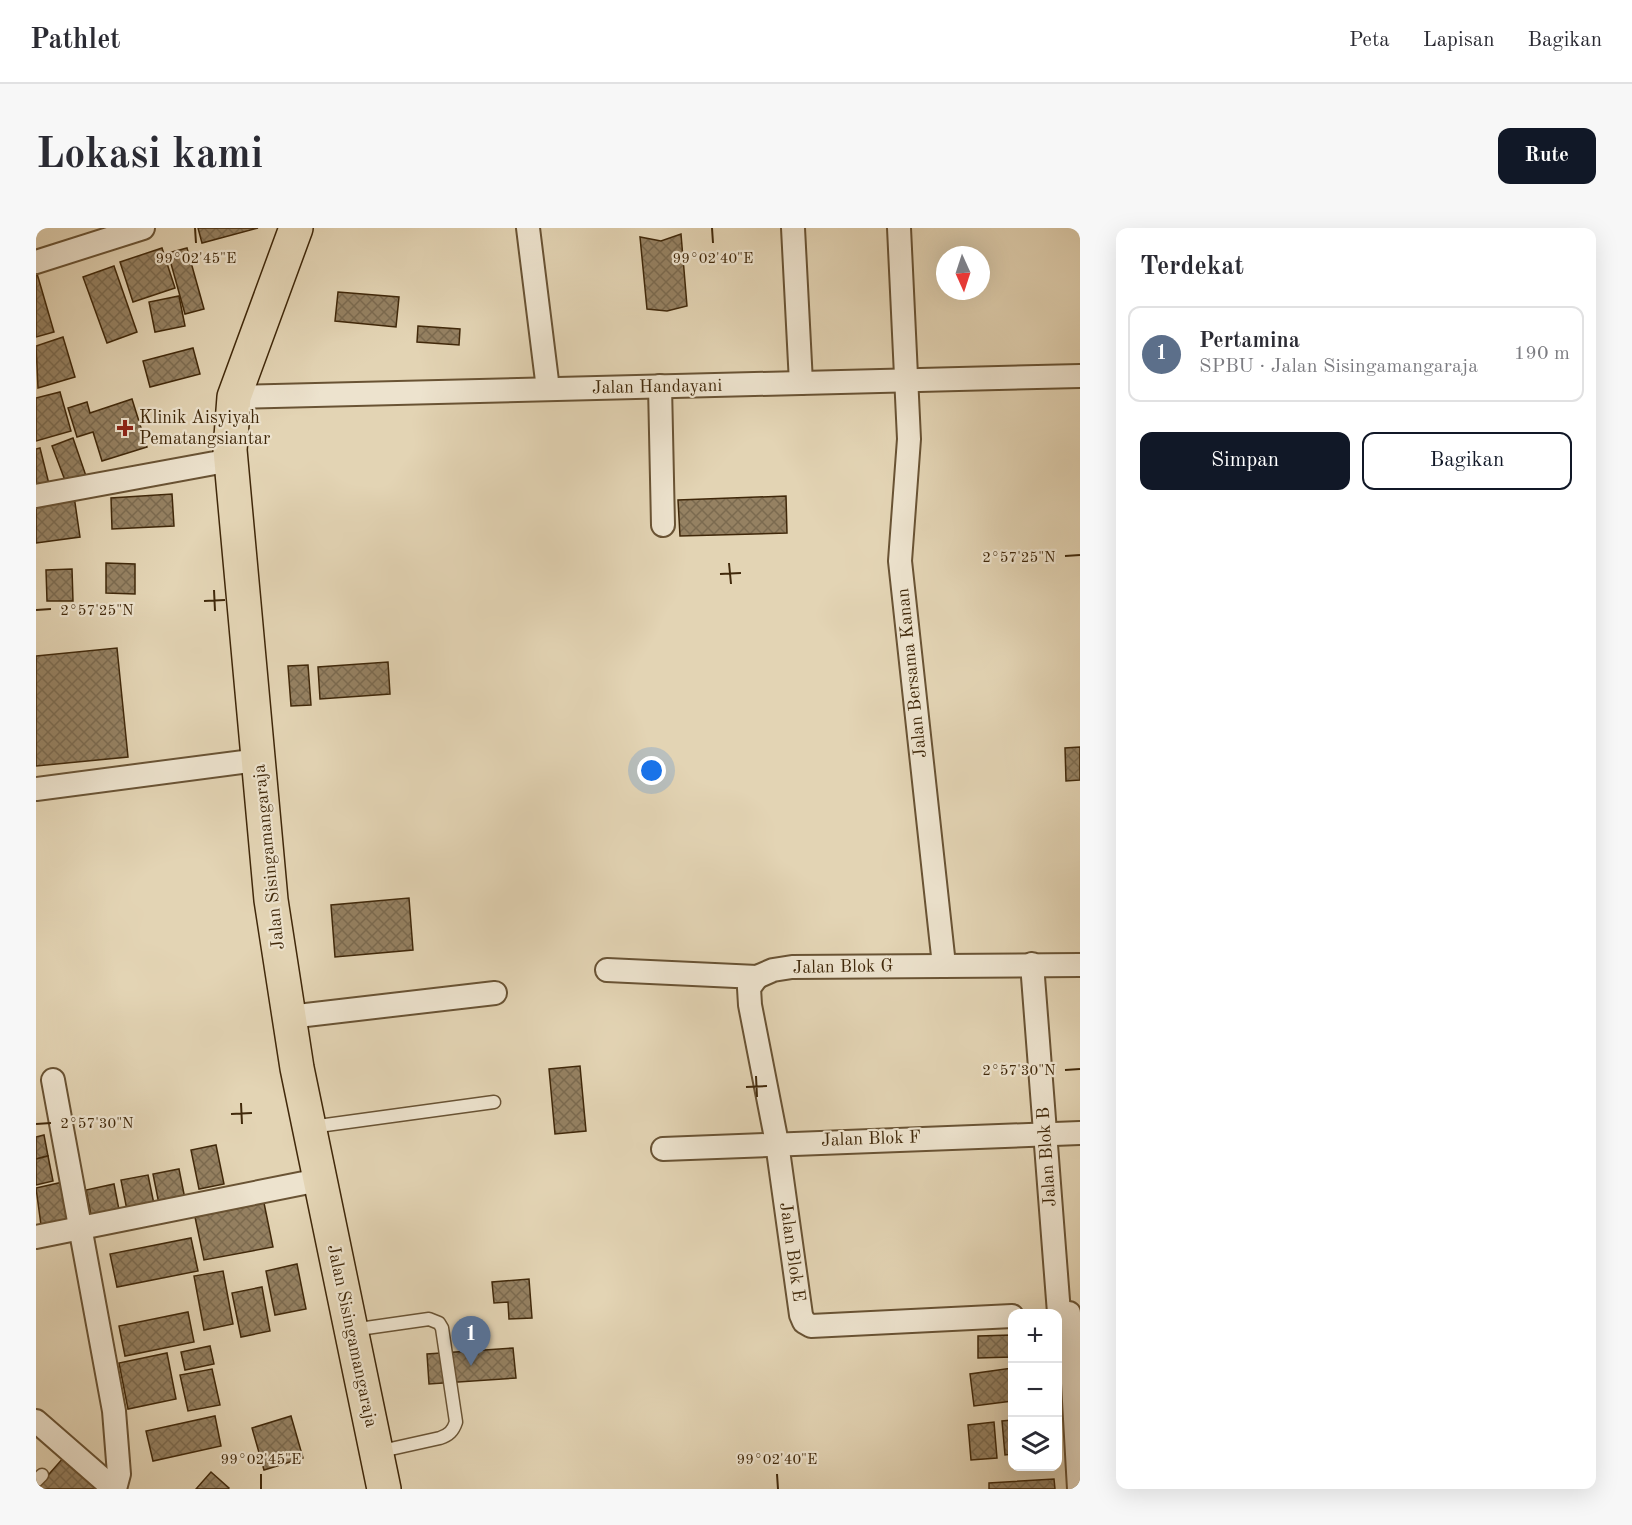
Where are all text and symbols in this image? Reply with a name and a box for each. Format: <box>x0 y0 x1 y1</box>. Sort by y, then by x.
text: Pathlet <box>30 27 121 55</box>
text: Peta <box>1349 30 1390 51</box>
text: Lapisan <box>1423 30 1494 51</box>
text: Bagikan <box>1527 30 1602 51</box>
button: Rute <box>1498 128 1596 184</box>
text: Lokasi kami <box>36 135 263 177</box>
north arrow <box>936 246 990 300</box>
text: 99°02'45"E <box>156 252 236 267</box>
text: 99°02'40"E <box>673 252 753 267</box>
text: Terdekat <box>1140 254 1244 280</box>
text: Pertamina <box>1199 330 1300 352</box>
text: 1 <box>1156 344 1167 364</box>
text: 190 m <box>1514 344 1570 364</box>
text: SPBU · Jalan Sisingamangaraja <box>1199 357 1478 377</box>
street label: Jalan Handayani <box>592 377 722 397</box>
place label: Klinik Aisyiyah Pematangsiantar <box>139 409 271 448</box>
marker: Klinik Aisyiyah Pematangsiantar <box>116 419 134 437</box>
button: Simpan <box>1140 432 1350 490</box>
button: Bagikan <box>1362 432 1572 490</box>
text: 2°57'25"N <box>982 551 1056 566</box>
street label: Jalan Bersama Kanan <box>894 587 930 759</box>
text: 2°57'25"N <box>60 604 134 619</box>
your location <box>637 756 666 785</box>
street label: Jalan Sisingamangaraja <box>250 763 288 951</box>
street label: Jalan Blok G <box>792 957 894 977</box>
text: 2°57'30"N <box>982 1064 1056 1079</box>
street label: Jalan Blok B <box>1035 1106 1059 1208</box>
text: 2°57'30"N <box>60 1117 134 1132</box>
street label: Jalan Blok F <box>821 1128 921 1150</box>
street label: Jalan Blok E <box>776 1201 808 1303</box>
street label: Jalan Sisingamangaraja <box>324 1243 380 1429</box>
map controls <box>1008 1309 1062 1471</box>
button: + <box>1008 1309 1062 1363</box>
pin: 1 <box>452 1316 490 1366</box>
button: − <box>1008 1363 1062 1417</box>
button: layers <box>1008 1417 1062 1471</box>
text: 99°02'45"E <box>221 1453 301 1468</box>
text: 99°02'40"E <box>737 1453 817 1468</box>

